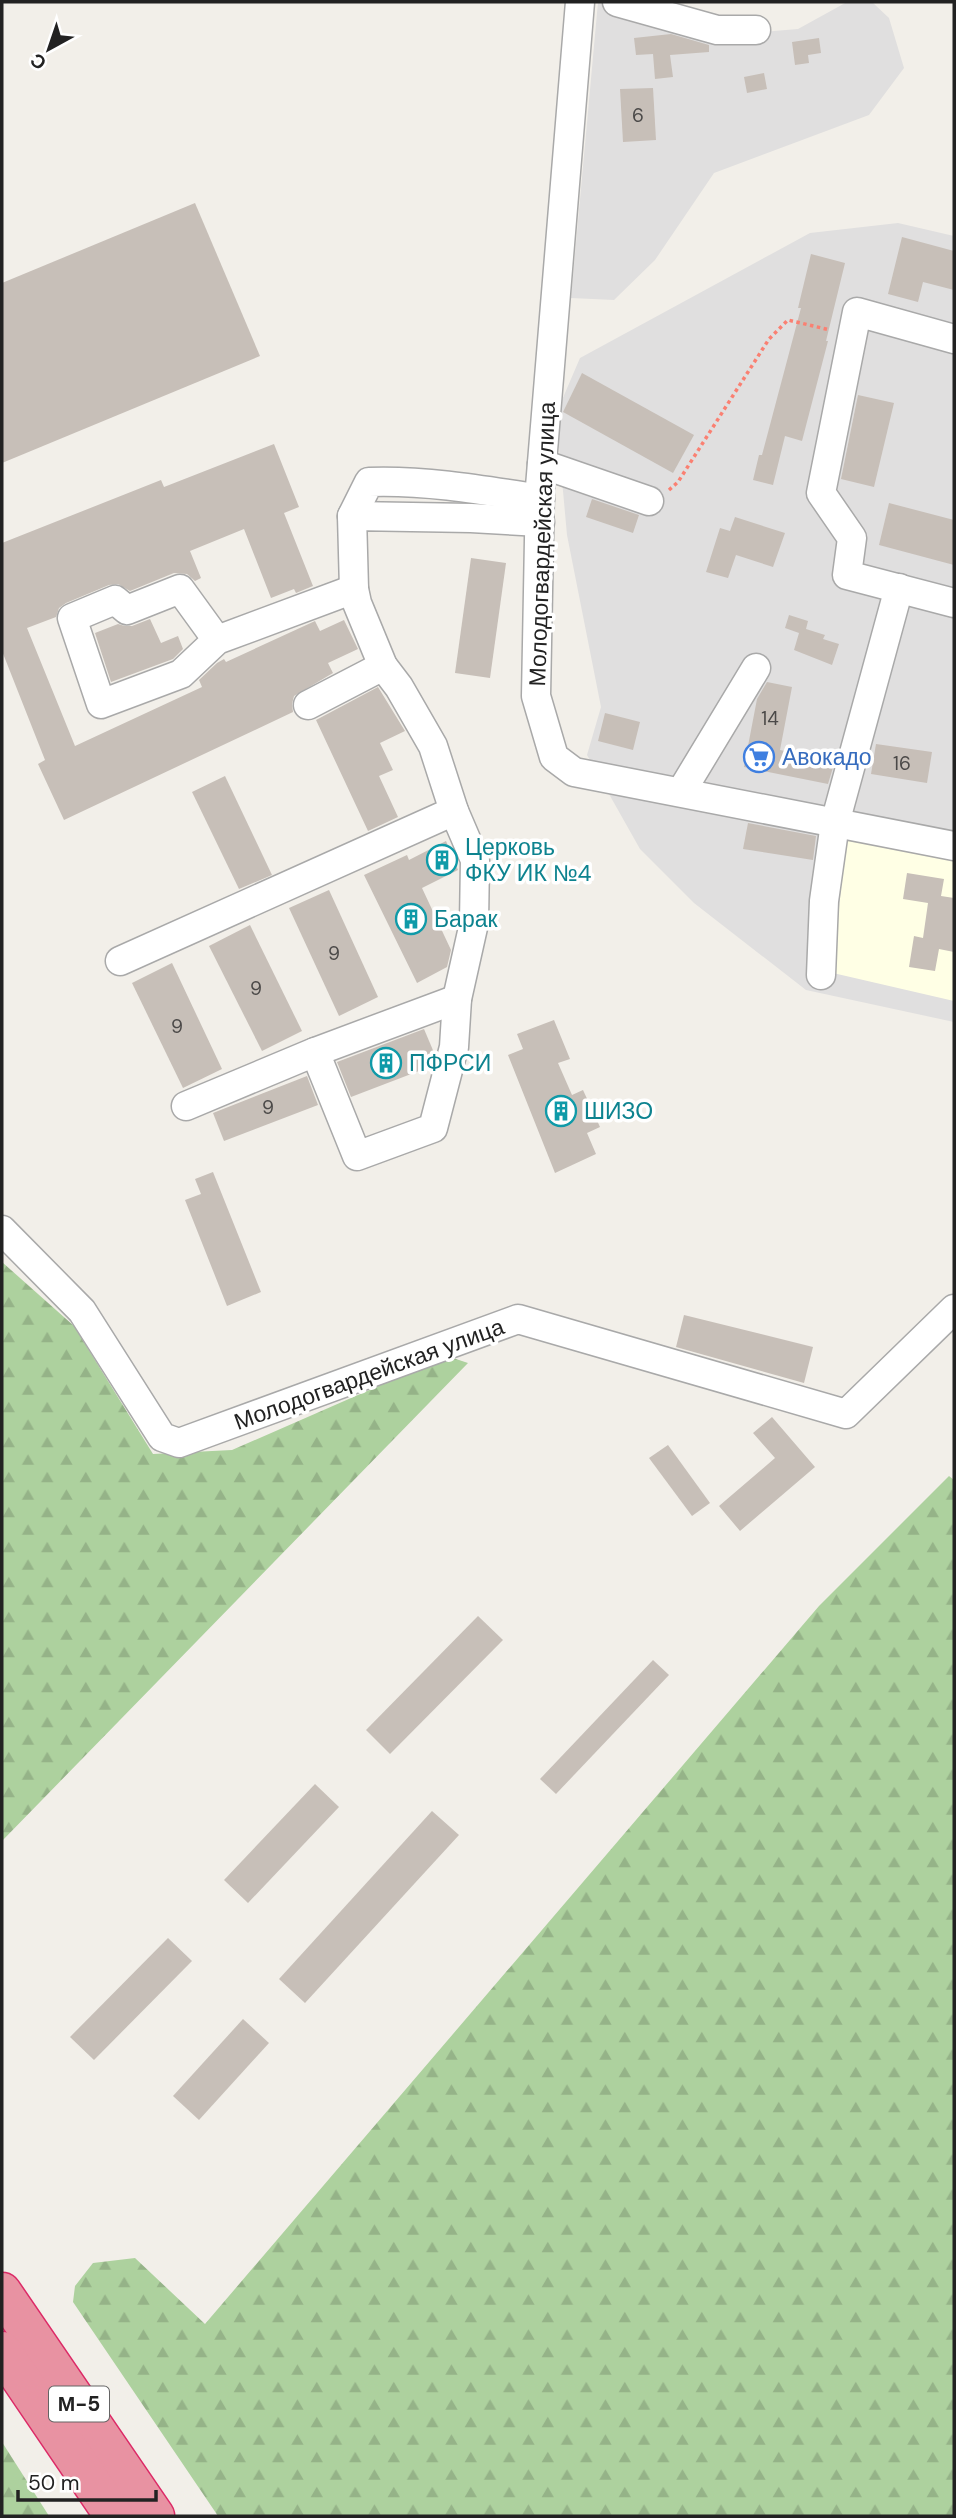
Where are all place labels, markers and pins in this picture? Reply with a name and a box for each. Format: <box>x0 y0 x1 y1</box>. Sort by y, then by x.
supermarket icon: Авокадо <box>742 740 776 774</box>
place label: Авокадо <box>782 742 872 772</box>
place label: Церковь ФКУ ИК №4 <box>465 832 592 888</box>
building icon: Церковь ФКУ ИК №4 <box>425 843 459 877</box>
building icon: Барак <box>394 902 428 936</box>
place label: Барак <box>434 904 498 934</box>
building icon: ПФРСИ <box>369 1046 403 1080</box>
place label: ПФРСИ <box>409 1048 491 1078</box>
building icon: ШИЗО <box>544 1094 578 1128</box>
place label: ШИЗО <box>584 1096 653 1126</box>

